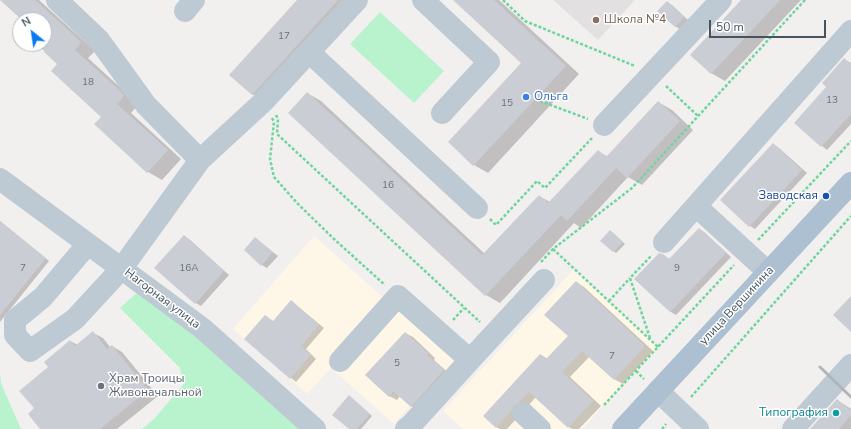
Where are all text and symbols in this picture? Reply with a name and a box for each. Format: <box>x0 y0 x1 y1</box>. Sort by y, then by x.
north arrow <box>12 12 52 52</box>
scale bar <box>711 12 828 38</box>
text: N <box>19 13 34 31</box>
place label: Школа №4 <box>604 13 666 27</box>
marker: Школа №4 <box>591 15 601 25</box>
text: 50 m <box>716 19 744 35</box>
house number: 17 <box>278 31 290 43</box>
house number: 18 <box>82 77 94 89</box>
place label: Ольга <box>534 90 568 104</box>
marker: Ольга <box>521 92 531 102</box>
house number: 13 <box>826 95 838 107</box>
house number: 15 <box>501 98 513 110</box>
house number: 16 <box>382 180 394 192</box>
place label: Заводская <box>758 189 818 203</box>
marker: Заводская <box>821 191 831 201</box>
house number: 7 <box>20 263 26 275</box>
house number: 16А <box>179 263 199 275</box>
house number: 9 <box>674 263 680 275</box>
street label: улица Вершинина <box>697 264 777 348</box>
street label: Нагорная улица <box>121 266 203 332</box>
house number: 7 <box>609 351 615 363</box>
house number: 5 <box>394 358 400 370</box>
place label: Храм Троицы Живоначальной <box>109 372 202 400</box>
marker: Храм Троицы Живоначальной <box>96 381 106 391</box>
place label: Типография <box>759 406 828 420</box>
marker: Типография <box>831 408 841 418</box>

